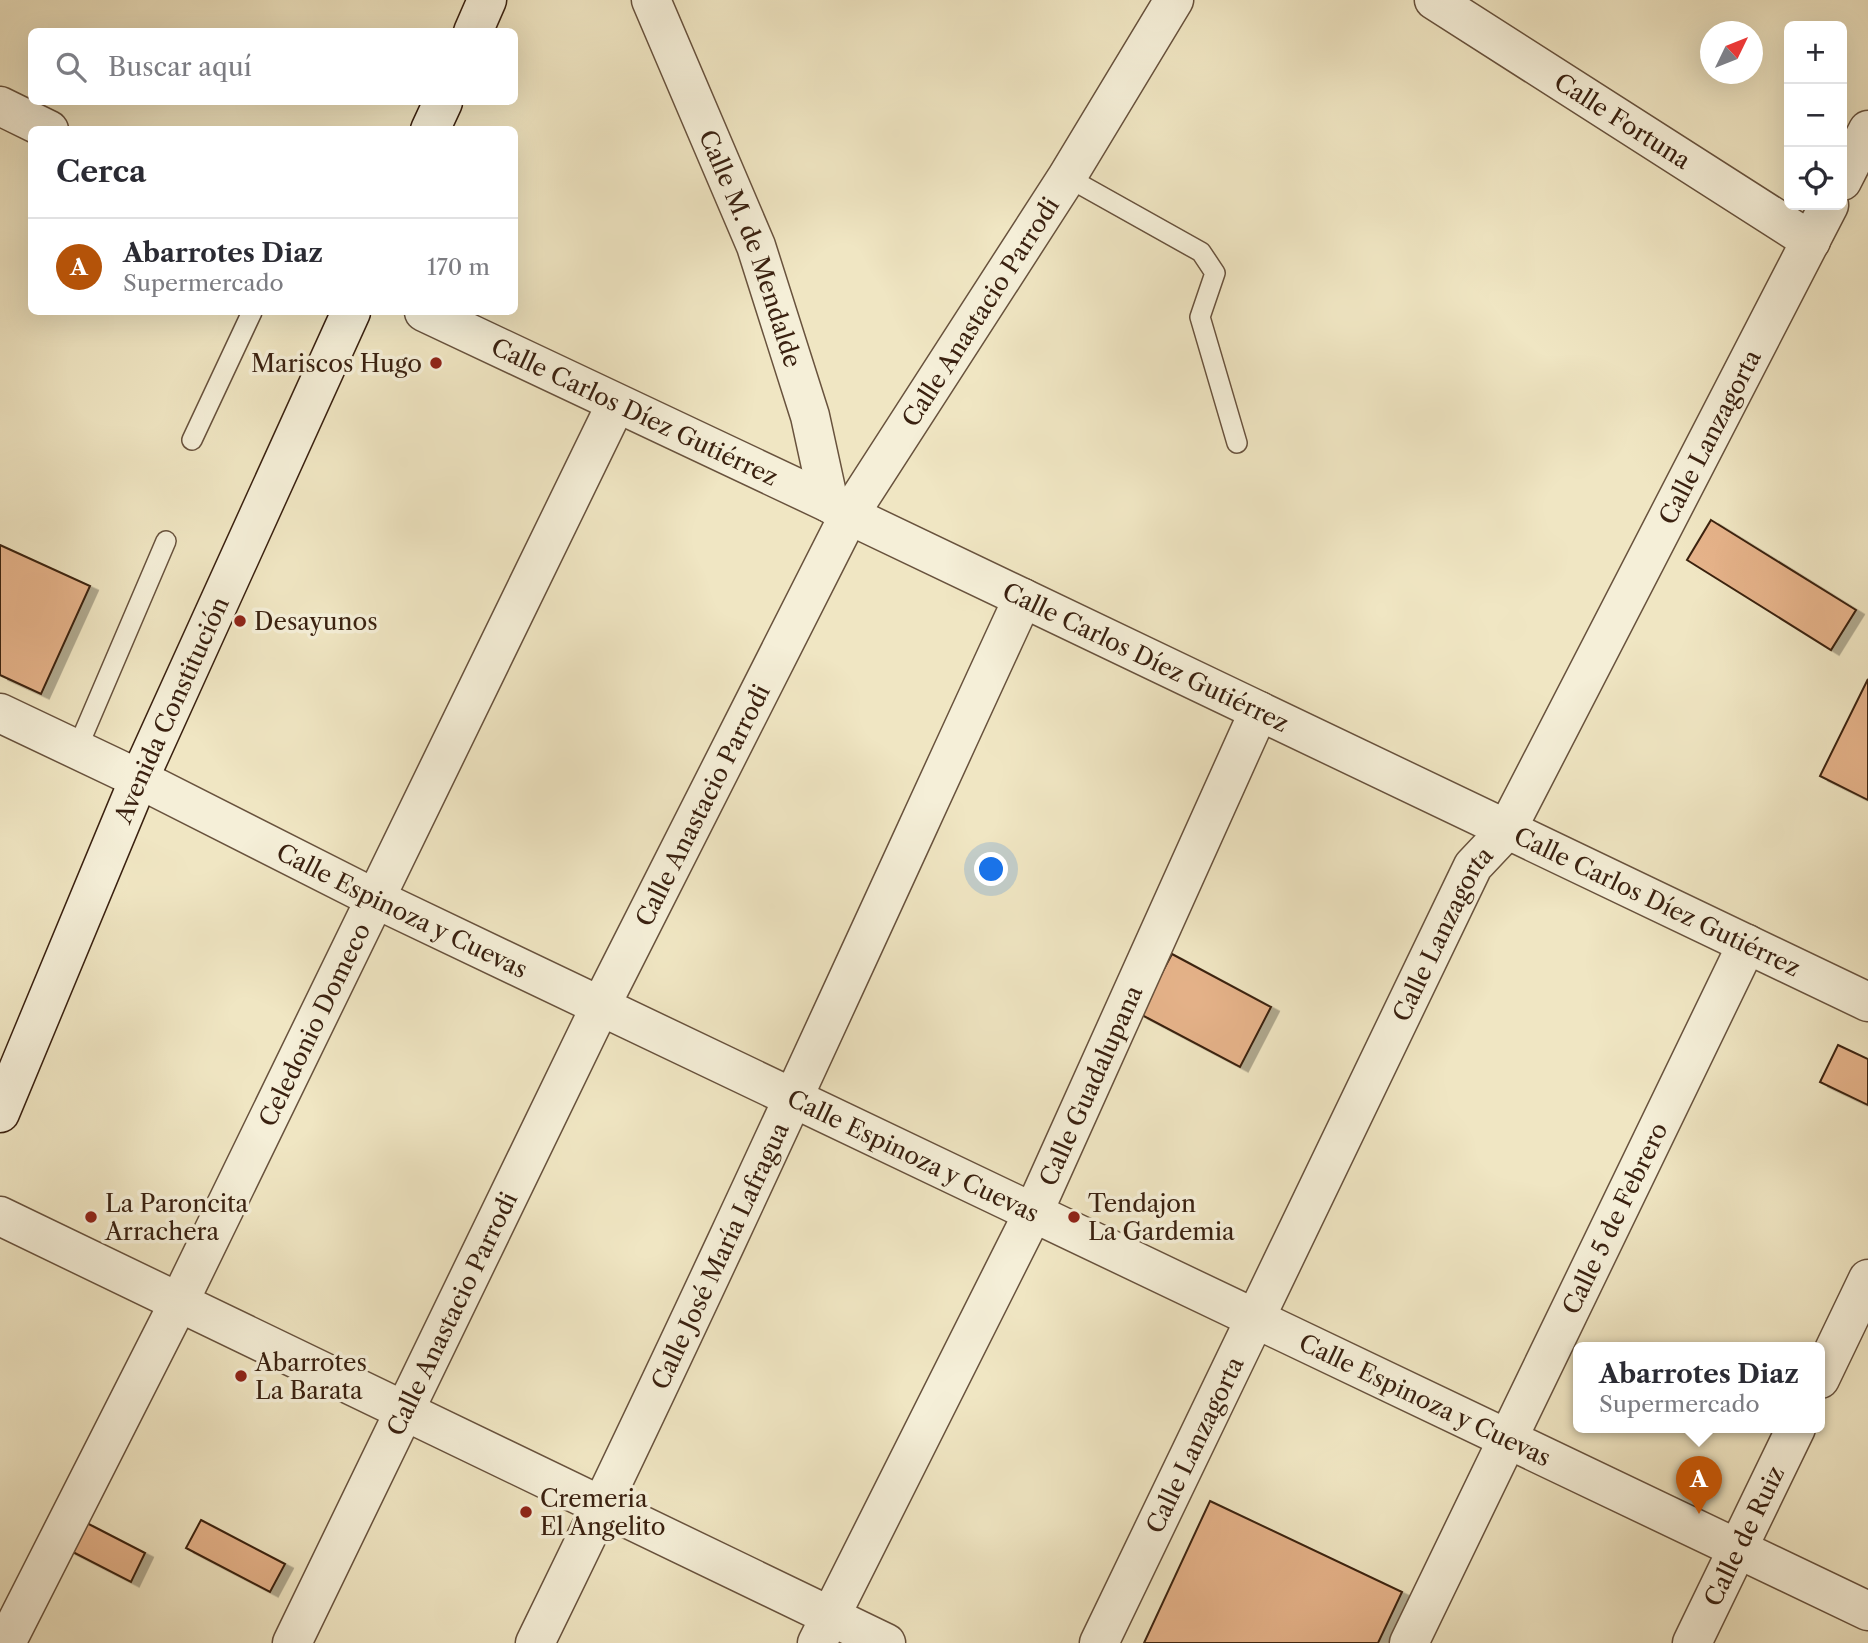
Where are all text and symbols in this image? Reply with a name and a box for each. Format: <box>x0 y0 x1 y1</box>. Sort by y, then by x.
north arrow <box>1700 21 1763 84</box>
map controls <box>1784 21 1847 210</box>
button: + <box>1784 21 1847 84</box>
search box <box>28 28 518 105</box>
icon: search <box>52 48 90 86</box>
text: Buscar aquí <box>108 51 252 83</box>
street label: Calle Fortuna <box>1549 66 1696 175</box>
button: − <box>1784 84 1847 147</box>
street label: Calle M. de Mendalde <box>694 125 808 371</box>
button: locate <box>1784 147 1847 210</box>
text: Cerca <box>56 153 146 190</box>
street label: Calle Anastacio Parrodi <box>896 192 1065 432</box>
text: Abarrotes Diaz <box>123 237 323 269</box>
text: A <box>70 253 88 281</box>
text: 170 m <box>427 253 490 281</box>
text: Supermercado <box>123 269 284 297</box>
street label: Calle Carlos Díez Gutiérrez <box>487 331 783 491</box>
street label: Calle Lanzagorta <box>1652 344 1767 529</box>
place label: Mariscos Hugo <box>251 349 422 378</box>
marker: Mariscos Hugo <box>428 355 444 371</box>
street label: Calle Carlos Díez Gutiérrez <box>998 576 1293 737</box>
street label: Avenida Constitución <box>107 592 234 828</box>
place label: Desayunos <box>254 607 378 636</box>
marker: Desayunos <box>232 613 248 629</box>
street label: Calle Anastacio Parrodi <box>629 679 775 931</box>
street label: Calle Carlos Díez Gutiérrez <box>1510 821 1805 982</box>
street label: Calle Espinoza y Cuevas <box>272 837 532 984</box>
street label: Calle Lanzagorta <box>1386 840 1499 1026</box>
your location <box>974 852 1008 886</box>
street label: Celedonio Domeco <box>252 918 376 1131</box>
street label: Calle Guadalupana <box>1033 981 1148 1190</box>
street label: Calle Espinoza y Cuevas <box>783 1083 1044 1228</box>
street label: Calle José María Lafragua <box>645 1117 794 1394</box>
street label: Calle 5 de Febrero <box>1556 1117 1673 1319</box>
street label: Calle Anastacio Parrodi <box>380 1187 523 1440</box>
place label: La Paroncita Arrachera <box>104 1189 249 1246</box>
place label: Tendajon La Gardemia <box>1088 1189 1235 1246</box>
marker: La Paroncita Arrachera <box>83 1209 99 1225</box>
marker: Tendajon La Gardemia <box>1066 1209 1082 1225</box>
street label: Calle Espinoza y Cuevas <box>1295 1327 1556 1472</box>
popup <box>1573 1342 1825 1433</box>
place label: Abarrotes La Barata <box>254 1348 367 1405</box>
street label: Calle Lanzagorta <box>1140 1352 1249 1538</box>
text: Abarrotes Diaz <box>1599 1358 1799 1390</box>
marker: Abarrotes La Barata <box>233 1368 249 1384</box>
text: Supermercado <box>1599 1390 1760 1418</box>
pin: A <box>1676 1456 1722 1514</box>
street label: Calle de Ruiz <box>1698 1461 1790 1611</box>
place label: Cremeria El Angelito <box>540 1484 666 1541</box>
marker: Cremeria El Angelito <box>518 1504 534 1520</box>

